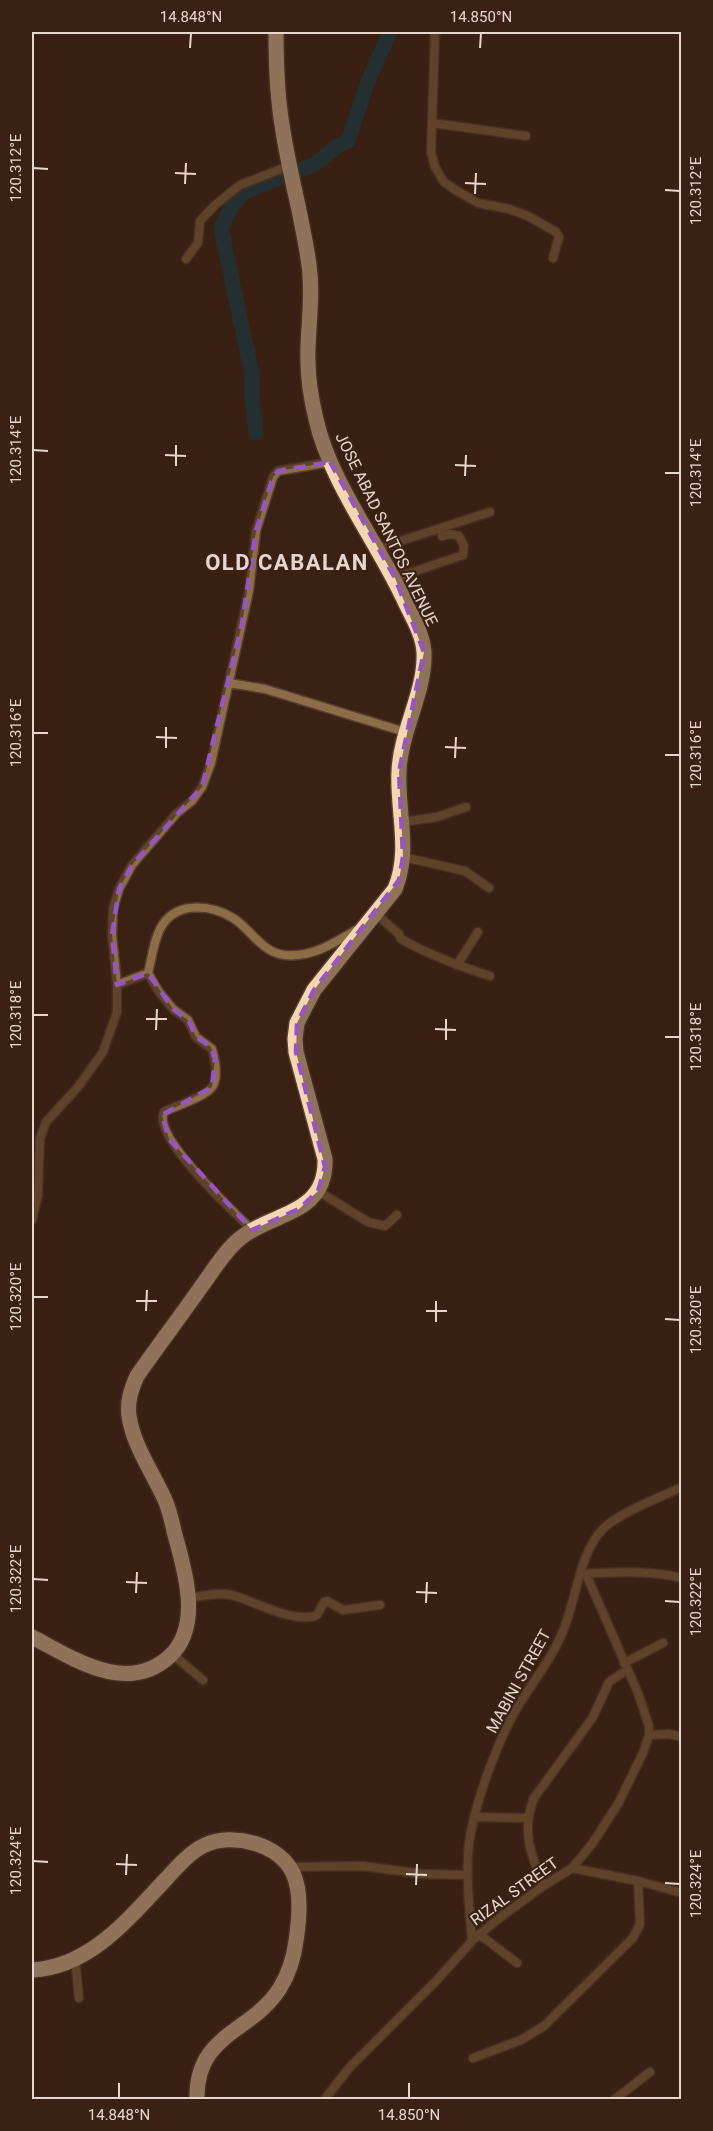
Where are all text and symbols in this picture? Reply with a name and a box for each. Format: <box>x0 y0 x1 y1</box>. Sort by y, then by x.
text: 14.848°N <box>160 8 222 26</box>
text: 14.850°N <box>450 8 512 26</box>
text: 120.312°E <box>7 133 25 202</box>
text: 120.312°E <box>687 156 705 225</box>
text: 120.314°E <box>7 415 25 484</box>
street label: JOSE ABAD SANTOS AVENUE <box>331 430 442 629</box>
text: 120.314°E <box>687 438 705 507</box>
district label: OLD CABALAN <box>205 550 369 575</box>
text: 120.316°E <box>7 698 25 767</box>
text: 120.316°E <box>687 720 705 789</box>
text: 120.318°E <box>7 980 25 1049</box>
text: 120.318°E <box>687 1002 705 1071</box>
text: 120.320°E <box>7 1262 25 1331</box>
text: 120.320°E <box>687 1285 705 1354</box>
text: 120.322°E <box>7 1544 25 1613</box>
text: 120.322°E <box>687 1567 705 1636</box>
street label: MABINI STREET <box>482 1626 555 1736</box>
text: 120.324°E <box>7 1826 25 1895</box>
text: 120.324°E <box>687 1849 705 1918</box>
street label: RIZAL STREET <box>467 1853 562 1930</box>
text: 14.848°N <box>88 2106 150 2124</box>
text: 14.850°N <box>378 2106 440 2124</box>

